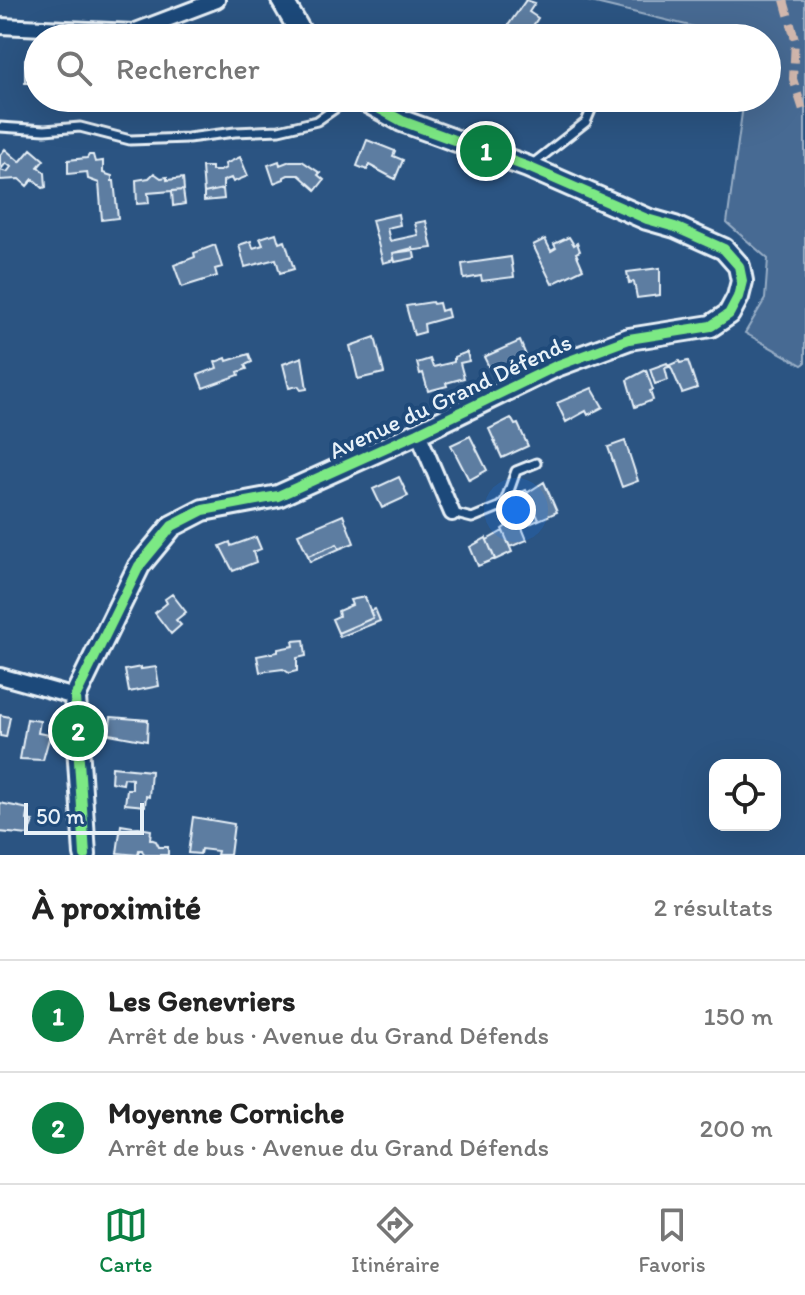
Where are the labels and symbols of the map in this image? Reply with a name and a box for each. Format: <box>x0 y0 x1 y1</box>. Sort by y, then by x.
pin: 1 <box>460 121 512 181</box>
street label: Avenue du Grand Défends <box>324 327 576 465</box>
your location <box>496 490 536 530</box>
pin: 2 <box>52 701 104 761</box>
scale bar <box>24 799 144 835</box>

